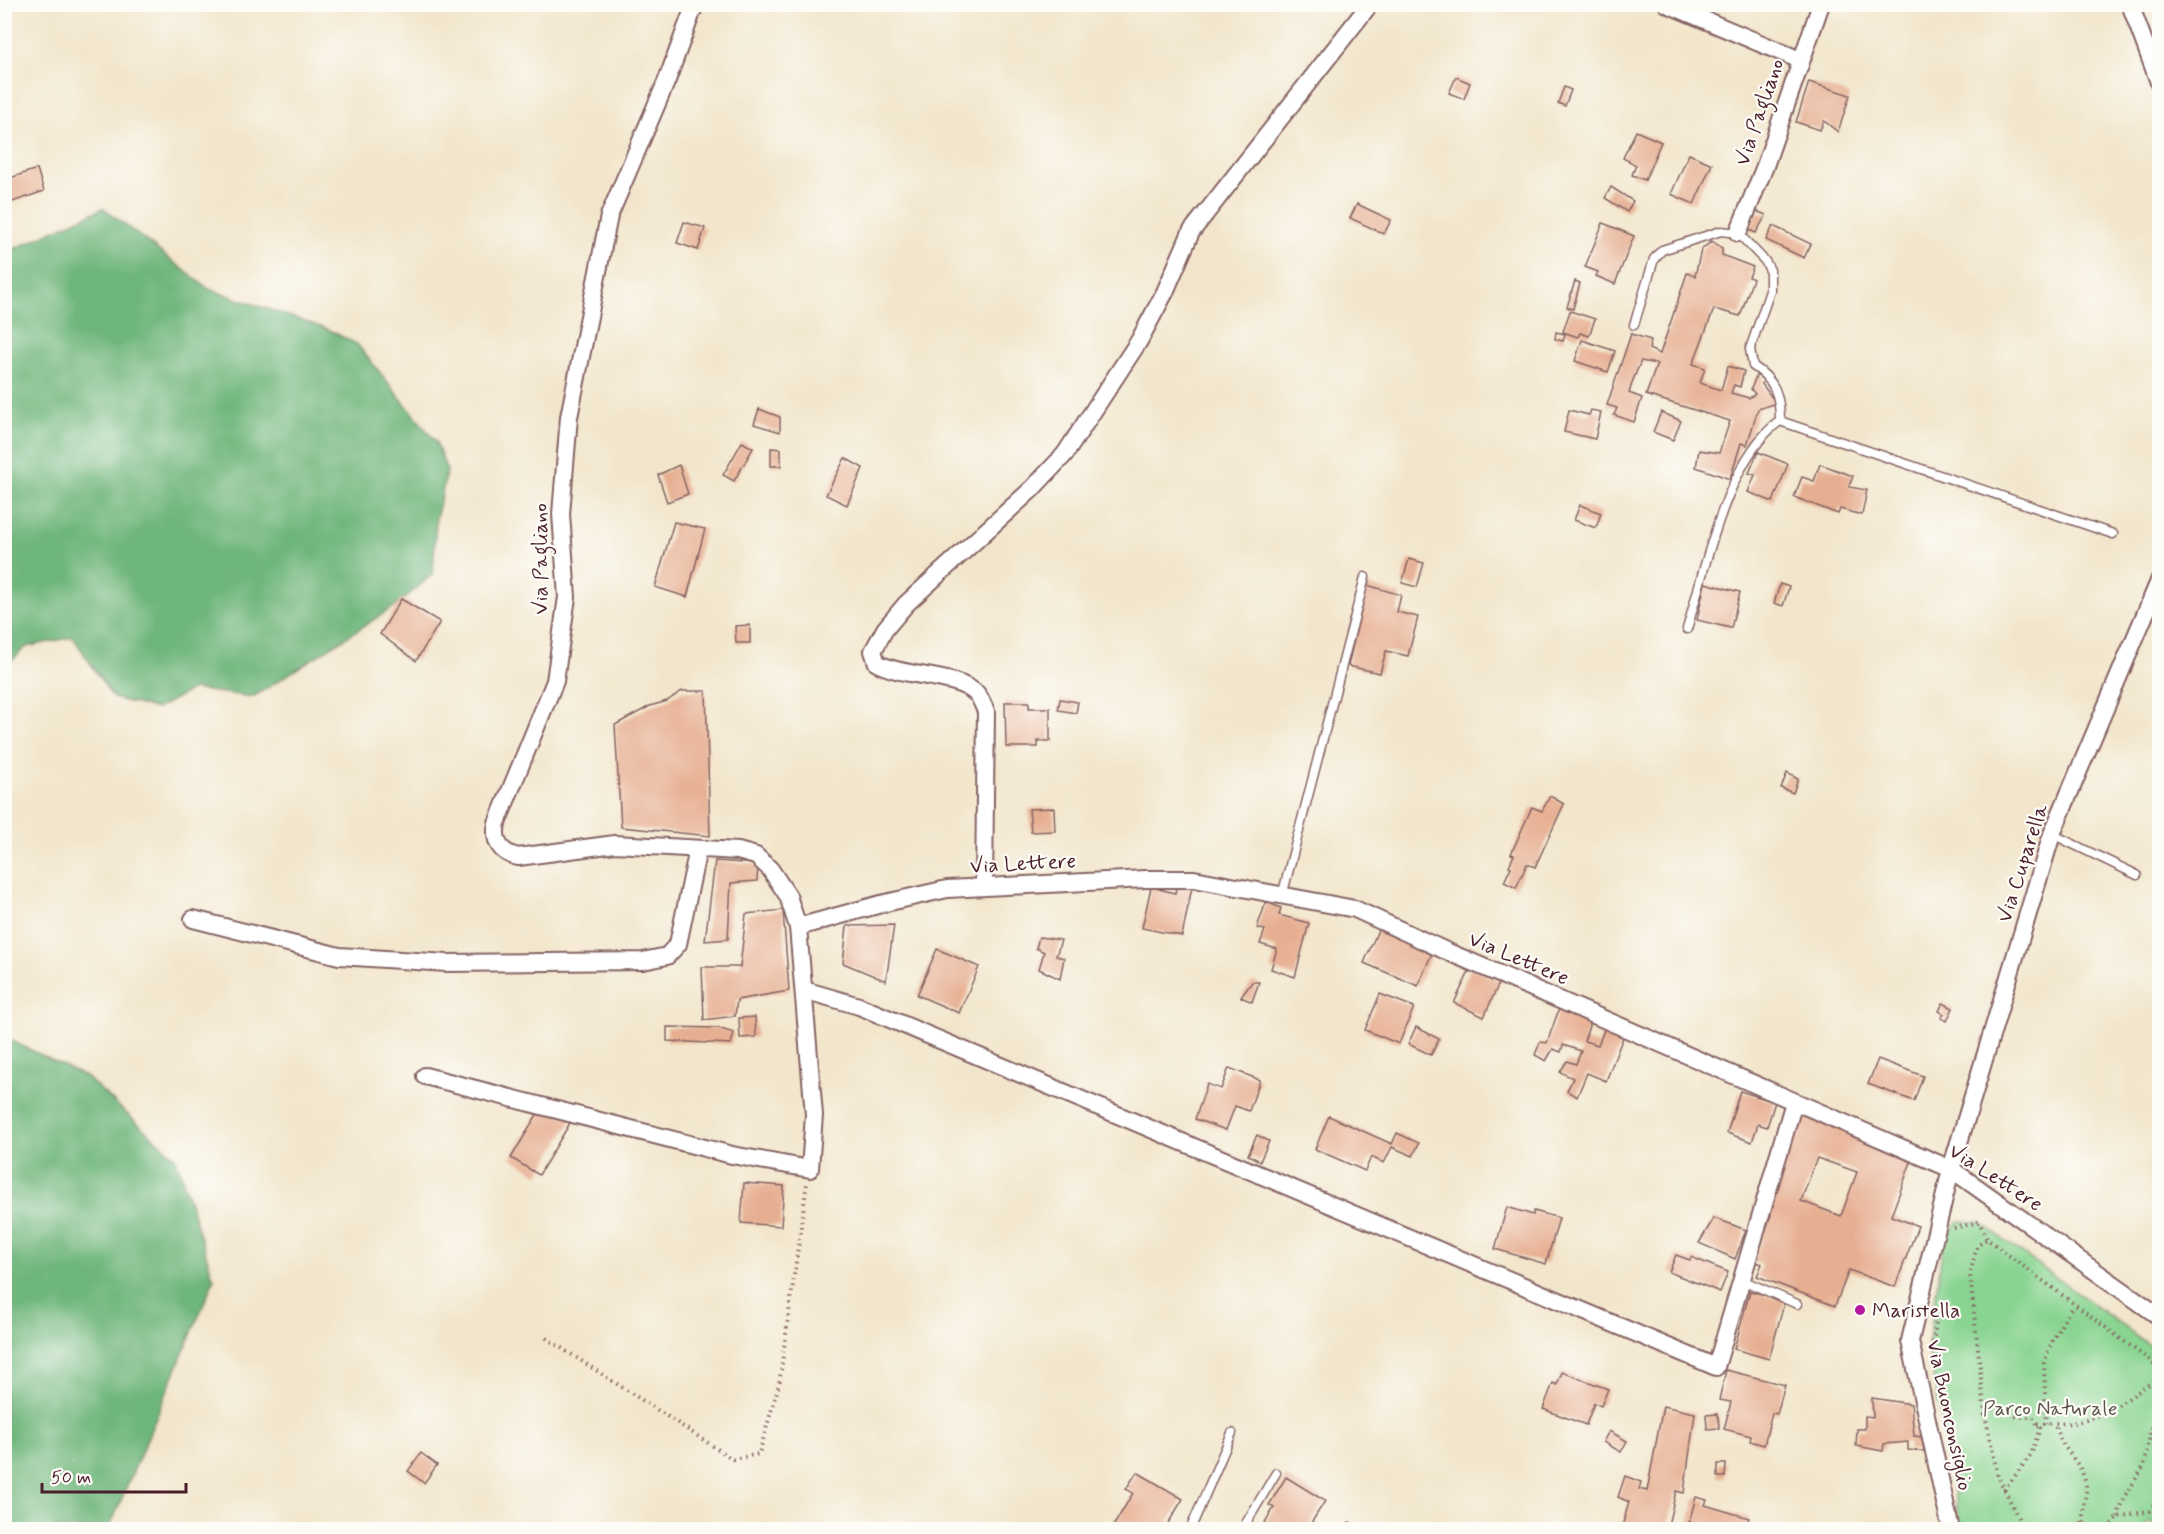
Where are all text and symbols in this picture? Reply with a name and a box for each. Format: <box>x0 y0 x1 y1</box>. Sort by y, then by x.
street label: Via Pagliano <box>1729 55 1793 170</box>
street label: Via Pagliano <box>527 503 557 615</box>
street label: Via Cuparella <box>1991 800 2055 926</box>
street label: Via Lettere <box>969 847 1077 881</box>
street label: Via Lettere <box>1464 925 1573 993</box>
street label: Via Lettere <box>1943 1137 2048 1219</box>
place label: Maristella <box>1872 1297 1960 1325</box>
marker: Maristella <box>1853 1303 1867 1317</box>
street label: Via Buonconsiglio <box>1918 1337 1979 1493</box>
park label: Parco Naturale <box>1983 1395 2117 1423</box>
scale bar <box>42 1456 186 1494</box>
text: 50 m <box>51 1466 91 1490</box>

